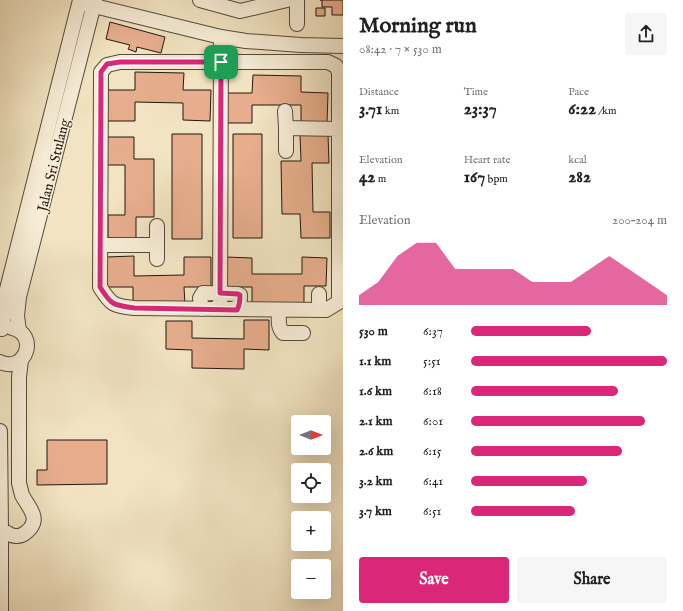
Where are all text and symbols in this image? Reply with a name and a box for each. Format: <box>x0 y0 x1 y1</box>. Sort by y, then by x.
text: Morning run <box>359 12 477 40</box>
button: share <box>625 13 667 55</box>
text: 08:42 · 7 × 530 m <box>359 41 442 58</box>
pin <box>204 45 238 79</box>
icon: arrive <box>210 51 232 73</box>
text: Distance <box>359 85 399 99</box>
text: Time <box>464 85 488 99</box>
text: Pace <box>568 85 589 99</box>
text: 3.71 <box>359 99 382 120</box>
text: 23:37 <box>464 99 497 120</box>
text: 6:22 <box>568 99 596 120</box>
text: km <box>382 104 399 118</box>
text: /km <box>596 104 616 118</box>
street label: Jalan Sri Stulang <box>33 117 74 216</box>
text: Elevation <box>359 153 403 167</box>
text: Heart rate <box>464 153 511 167</box>
text: kcal <box>568 153 587 167</box>
text: 42 <box>359 167 375 188</box>
text: 167 <box>464 167 485 188</box>
text: 282 <box>568 167 591 188</box>
text: m <box>375 172 386 186</box>
text: bpm <box>485 172 508 186</box>
text: Elevation <box>359 212 411 229</box>
text: 200–204 m <box>612 212 667 229</box>
text: 530 m <box>359 323 388 340</box>
text: 6:37 <box>423 323 443 340</box>
text: 1.1 km <box>359 353 391 370</box>
text: 5:51 <box>423 353 441 370</box>
text: 1.6 km <box>359 383 392 400</box>
text: 6:18 <box>423 383 442 400</box>
text: 2.1 km <box>359 413 393 430</box>
text: 6:01 <box>423 413 443 430</box>
north arrow <box>291 415 331 455</box>
map controls <box>291 415 331 599</box>
text: 2.6 km <box>359 443 393 460</box>
text: 6:15 <box>423 443 441 460</box>
button: locate <box>291 463 331 503</box>
text: 3.2 km <box>359 473 393 490</box>
text: 6:41 <box>423 473 443 490</box>
text: 3.7 km <box>359 503 392 520</box>
text: 6:51 <box>423 503 441 520</box>
button: + <box>291 511 331 551</box>
button: Save <box>359 557 509 603</box>
button: Share <box>517 557 667 603</box>
button: − <box>291 559 331 599</box>

